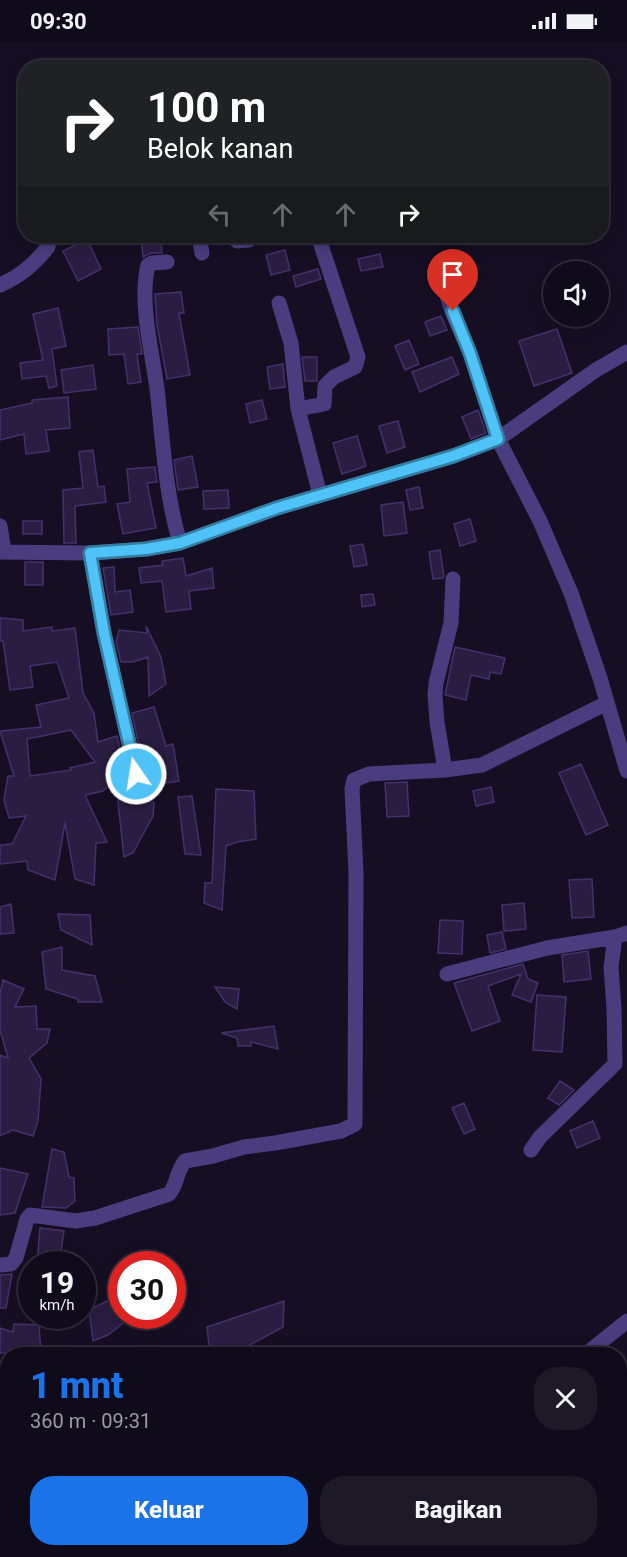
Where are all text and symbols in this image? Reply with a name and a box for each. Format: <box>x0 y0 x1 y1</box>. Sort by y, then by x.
text: 09:30 <box>30 9 87 34</box>
text: 100 m <box>147 83 266 132</box>
icon: right <box>48 84 126 162</box>
text: Belok kanan <box>147 133 293 165</box>
icon: left <box>203 198 236 231</box>
icon: ahead <box>266 198 299 231</box>
icon: ahead <box>329 198 362 231</box>
icon: right <box>392 198 425 231</box>
pin <box>427 249 478 311</box>
icon: arrive <box>436 258 469 291</box>
map controls <box>543 261 609 327</box>
button: sound <box>543 261 609 327</box>
position arrow <box>104 742 168 806</box>
speed limit sign: 30 <box>108 1251 186 1329</box>
text: 19 <box>40 1265 74 1300</box>
text: km/h <box>39 1296 75 1314</box>
text: 1 mnt <box>30 1365 123 1407</box>
button: close <box>534 1367 597 1430</box>
text: 360 m · 09:31 <box>30 1409 151 1433</box>
button: Keluar <box>30 1476 308 1545</box>
button: Bagikan <box>320 1476 597 1545</box>

